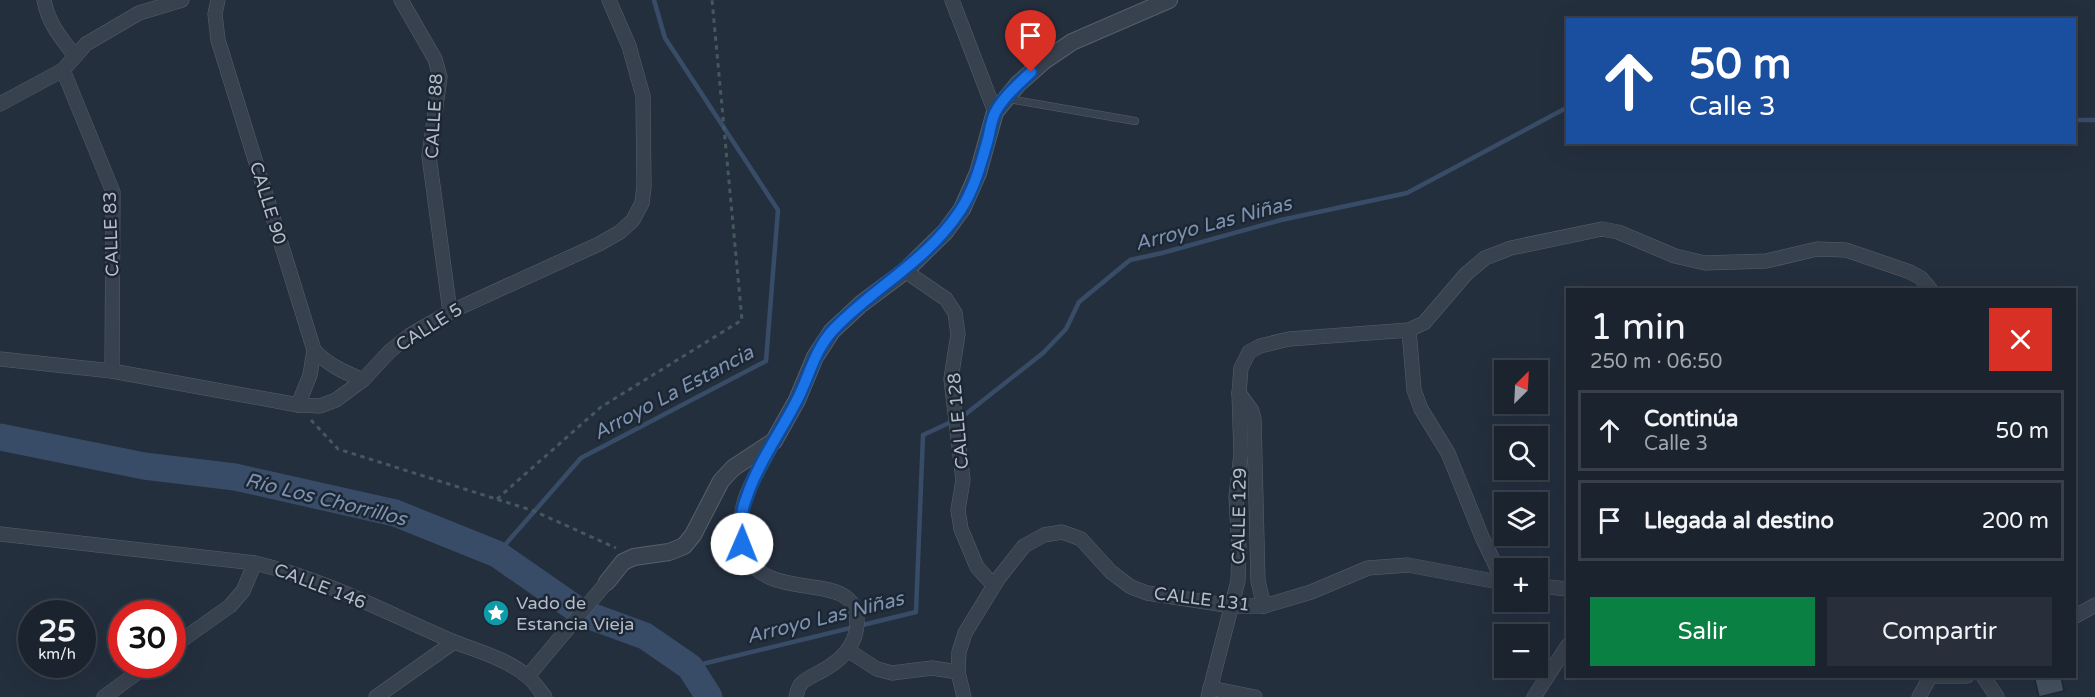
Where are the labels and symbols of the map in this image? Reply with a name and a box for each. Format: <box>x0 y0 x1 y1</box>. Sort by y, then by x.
pin <box>1005 10 1056 72</box>
street label: CALLE 88 <box>421 73 447 159</box>
street label: CALLE 90 <box>245 159 291 247</box>
street label: CALLE 83 <box>99 191 123 277</box>
water label: Arroyo Las Niñas <box>1132 191 1296 256</box>
street label: CALLE 5 <box>392 298 466 356</box>
water label: Arroyo La Estancia <box>589 340 758 445</box>
north arrow <box>1494 360 1548 414</box>
street label: CALLE 128 <box>943 372 973 470</box>
street label: CALLE 129 <box>1227 467 1251 565</box>
water label: Río Los Chorrillos <box>243 468 410 532</box>
position arrow <box>710 512 774 576</box>
street label: CALLE 146 <box>271 558 369 614</box>
street label: CALLE 131 <box>1153 582 1251 616</box>
water label: Arroyo Las Niñas <box>744 586 908 649</box>
place label: Vado de Estancia Vieja <box>516 592 634 635</box>
place icon: Vado de Estancia Vieja <box>481 598 511 628</box>
speed limit sign: 30 <box>108 600 186 678</box>

